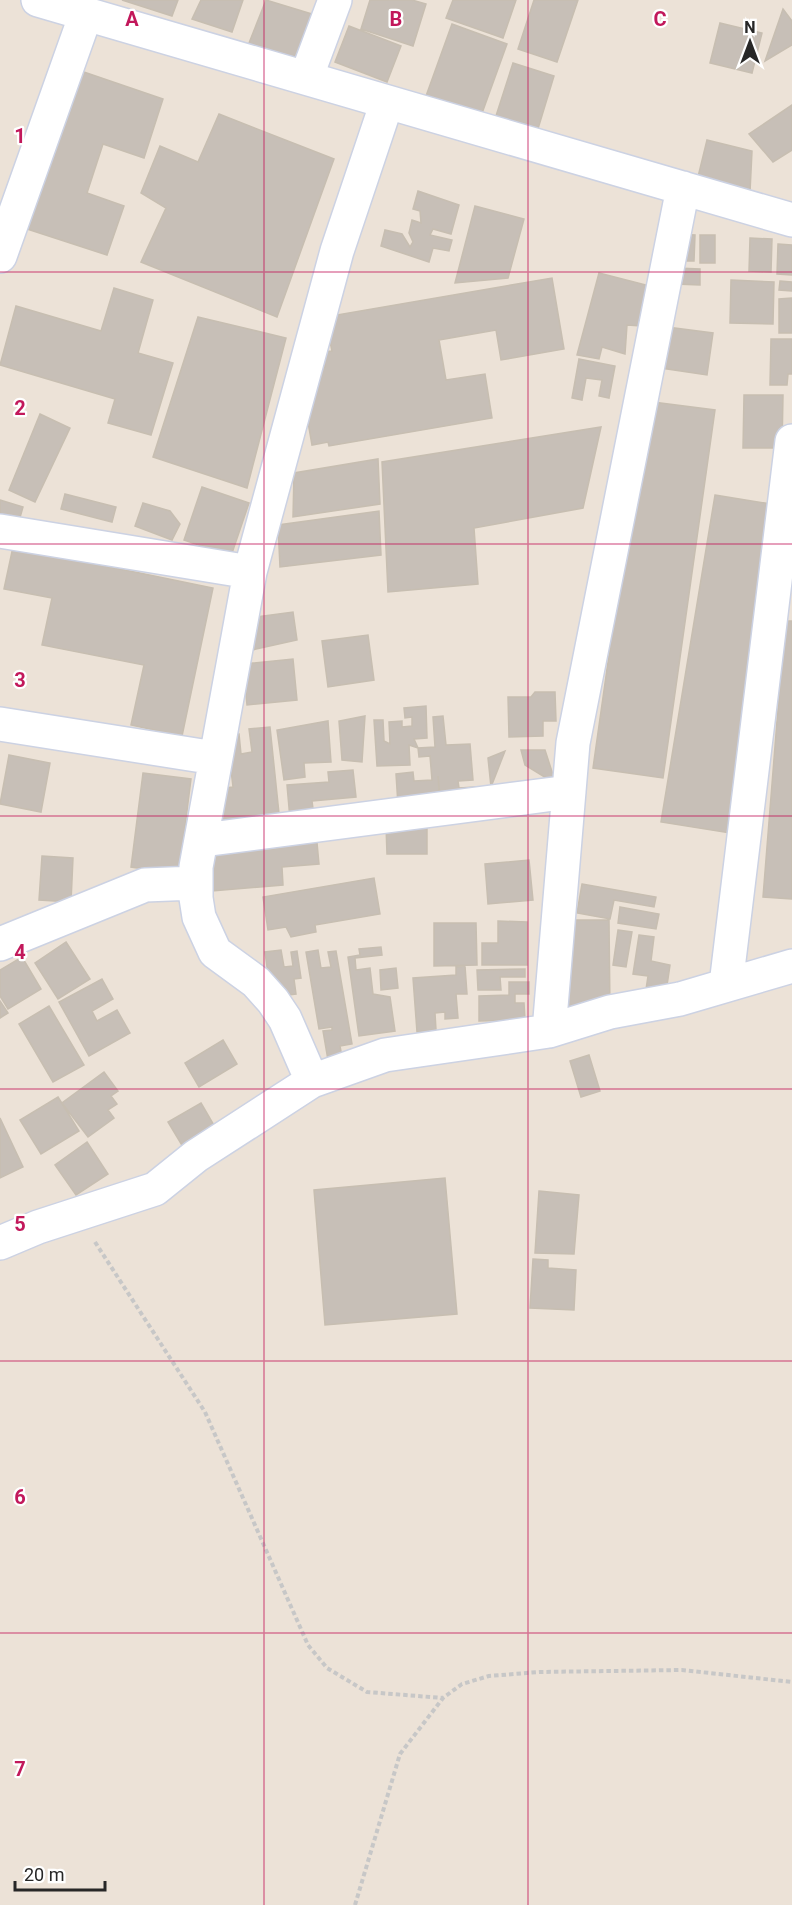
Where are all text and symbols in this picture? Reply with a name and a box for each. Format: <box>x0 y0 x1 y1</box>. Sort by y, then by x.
text: A <box>125 7 139 31</box>
text: B <box>390 7 402 31</box>
text: C <box>653 7 667 31</box>
north arrow <box>720 12 780 72</box>
text: N <box>744 18 756 37</box>
text: 1 <box>14 124 26 148</box>
text: 2 <box>14 396 26 420</box>
text: 3 <box>14 668 26 692</box>
text: 4 <box>14 940 26 964</box>
text: 5 <box>14 1212 26 1236</box>
text: 6 <box>14 1485 26 1509</box>
text: 7 <box>14 1757 26 1781</box>
scale bar <box>15 1854 105 1892</box>
text: 20 m <box>24 1864 64 1885</box>

